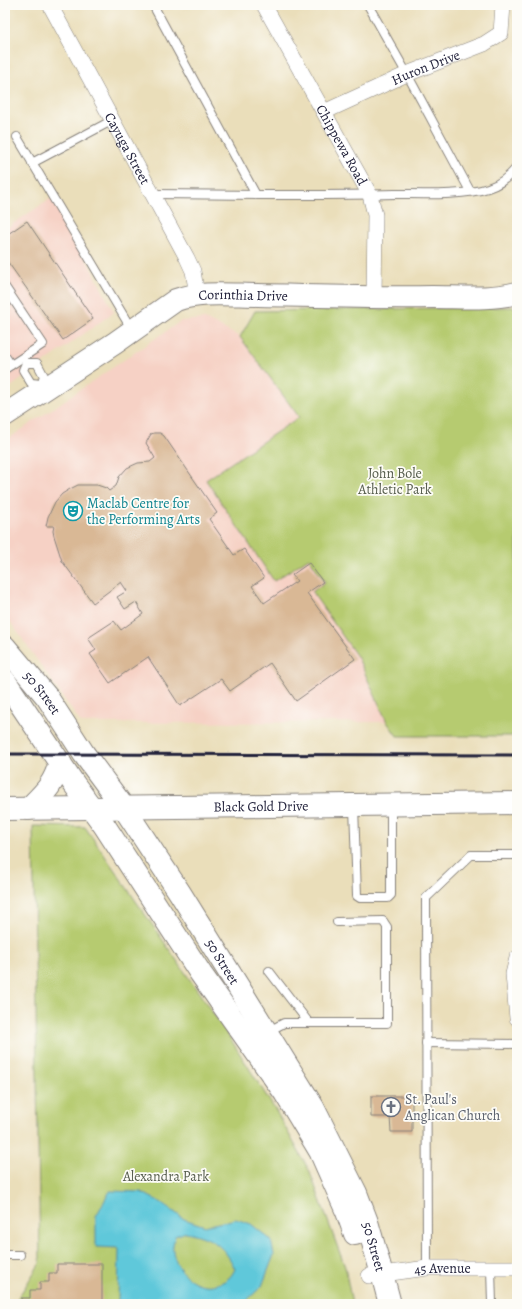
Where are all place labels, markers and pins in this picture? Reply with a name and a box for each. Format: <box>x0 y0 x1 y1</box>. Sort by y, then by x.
place label: Maclab Centre for the Performing Arts <box>87 494 200 529</box>
theatre icon: Maclab Centre for the Performing Arts <box>62 500 84 522</box>
place label: St. Paul's Anglican Church <box>404 1090 501 1125</box>
church icon: St. Paul's Anglican Church <box>380 1096 402 1118</box>

